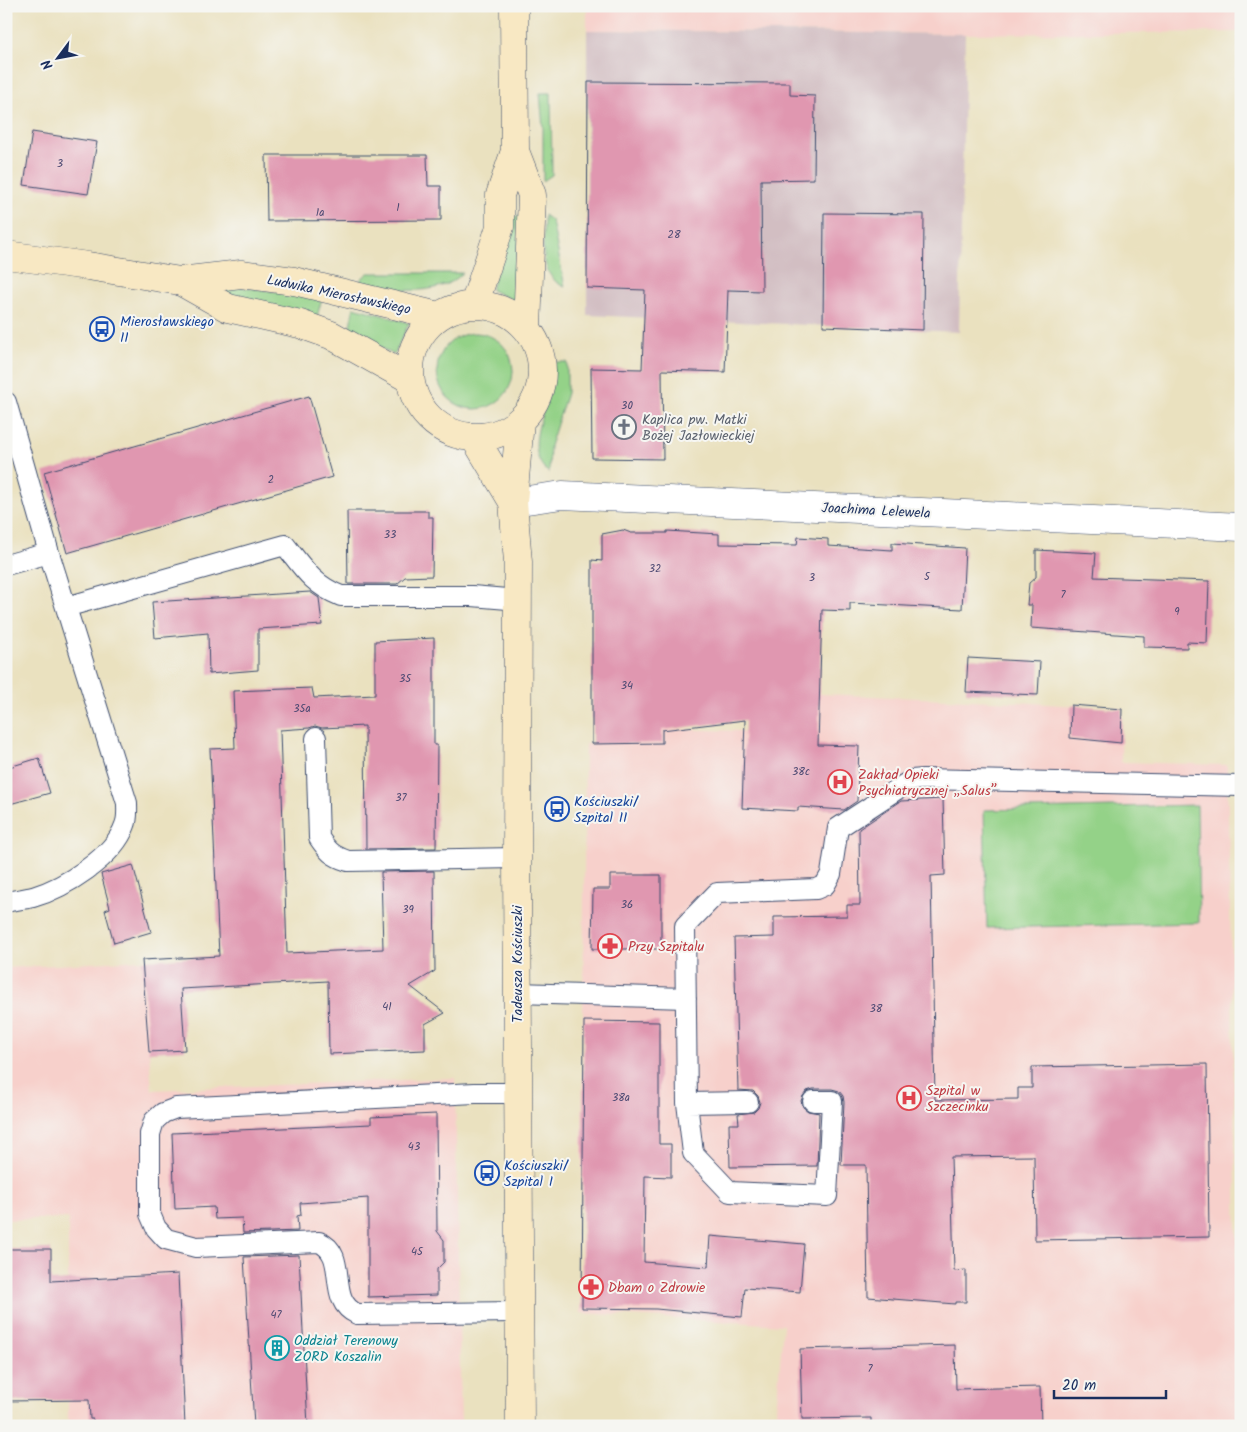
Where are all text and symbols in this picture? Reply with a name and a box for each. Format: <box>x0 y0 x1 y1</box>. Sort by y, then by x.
north arrow <box>32 32 82 82</box>
text: N <box>36 55 59 74</box>
house number: 3 <box>57 155 63 173</box>
house number: 1 <box>396 199 400 217</box>
house number: 1a <box>316 204 324 222</box>
house number: 28 <box>667 226 681 244</box>
street label: Ludwika Mierosławskiego <box>265 269 413 321</box>
place label: Mierosławskiego II <box>120 311 214 349</box>
bus stop icon: Mierosławskiego II <box>89 316 115 342</box>
house number: 30 <box>621 397 633 415</box>
place label: Kaplica pw. Matki Bożej Jazłowieckiej <box>642 409 755 447</box>
church icon: Kaplica pw. Matki Bożej Jazłowieckiej <box>611 414 637 440</box>
house number: 2 <box>268 471 274 489</box>
street label: Joachima Lelewela <box>821 497 931 525</box>
house number: 33 <box>384 526 396 544</box>
house number: 32 <box>649 560 661 578</box>
house number: 5 <box>924 568 931 586</box>
house number: 3 <box>809 569 815 587</box>
house number: 7 <box>1060 586 1066 604</box>
house number: 9 <box>1174 603 1180 621</box>
house number: 35 <box>399 670 412 688</box>
house number: 34 <box>621 677 633 695</box>
house number: 35a <box>293 700 311 718</box>
house number: 38c <box>792 763 810 781</box>
place label: Zakład Opieki Psychiatrycznej „Salus” <box>858 764 998 802</box>
hospital icon: Zakład Opieki Psychiatrycznej „Salus” <box>827 769 853 795</box>
house number: 37 <box>395 789 408 807</box>
place label: Kościuszki/ Szpital II <box>574 791 639 829</box>
bus stop icon: Kościuszki/ Szpital II <box>544 796 570 822</box>
house number: 36 <box>621 896 633 914</box>
house number: 39 <box>402 901 414 919</box>
street label: Tadeusza Kościuszki <box>507 905 529 1023</box>
pharmacy icon: Przy Szpitalu <box>597 933 623 959</box>
place label: Przy Szpitalu <box>628 936 705 958</box>
house number: 41 <box>382 998 392 1016</box>
house number: 38 <box>870 1000 883 1018</box>
place label: Szpital w Szczecinku <box>926 1080 989 1118</box>
hospital icon: Szpital w Szczecinku <box>896 1085 922 1111</box>
house number: 38a <box>612 1089 630 1107</box>
house number: 43 <box>408 1138 420 1156</box>
place label: Kościuszki/ Szpital I <box>504 1155 569 1193</box>
bus stop icon: Kościuszki/ Szpital I <box>474 1160 500 1186</box>
house number: 45 <box>411 1243 424 1261</box>
pharmacy icon: Dbam o Zdrowie <box>578 1274 604 1300</box>
place label: Dbam o Zdrowie <box>608 1277 706 1299</box>
house number: 47 <box>270 1306 282 1324</box>
place label: Oddział Terenowy ZORD Koszalin <box>294 1330 398 1368</box>
building icon: Oddział Terenowy ZORD Koszalin <box>264 1335 290 1361</box>
house number: 7 <box>867 1360 873 1378</box>
scale bar <box>1054 1367 1167 1399</box>
text: 20 m <box>1062 1374 1096 1398</box>

